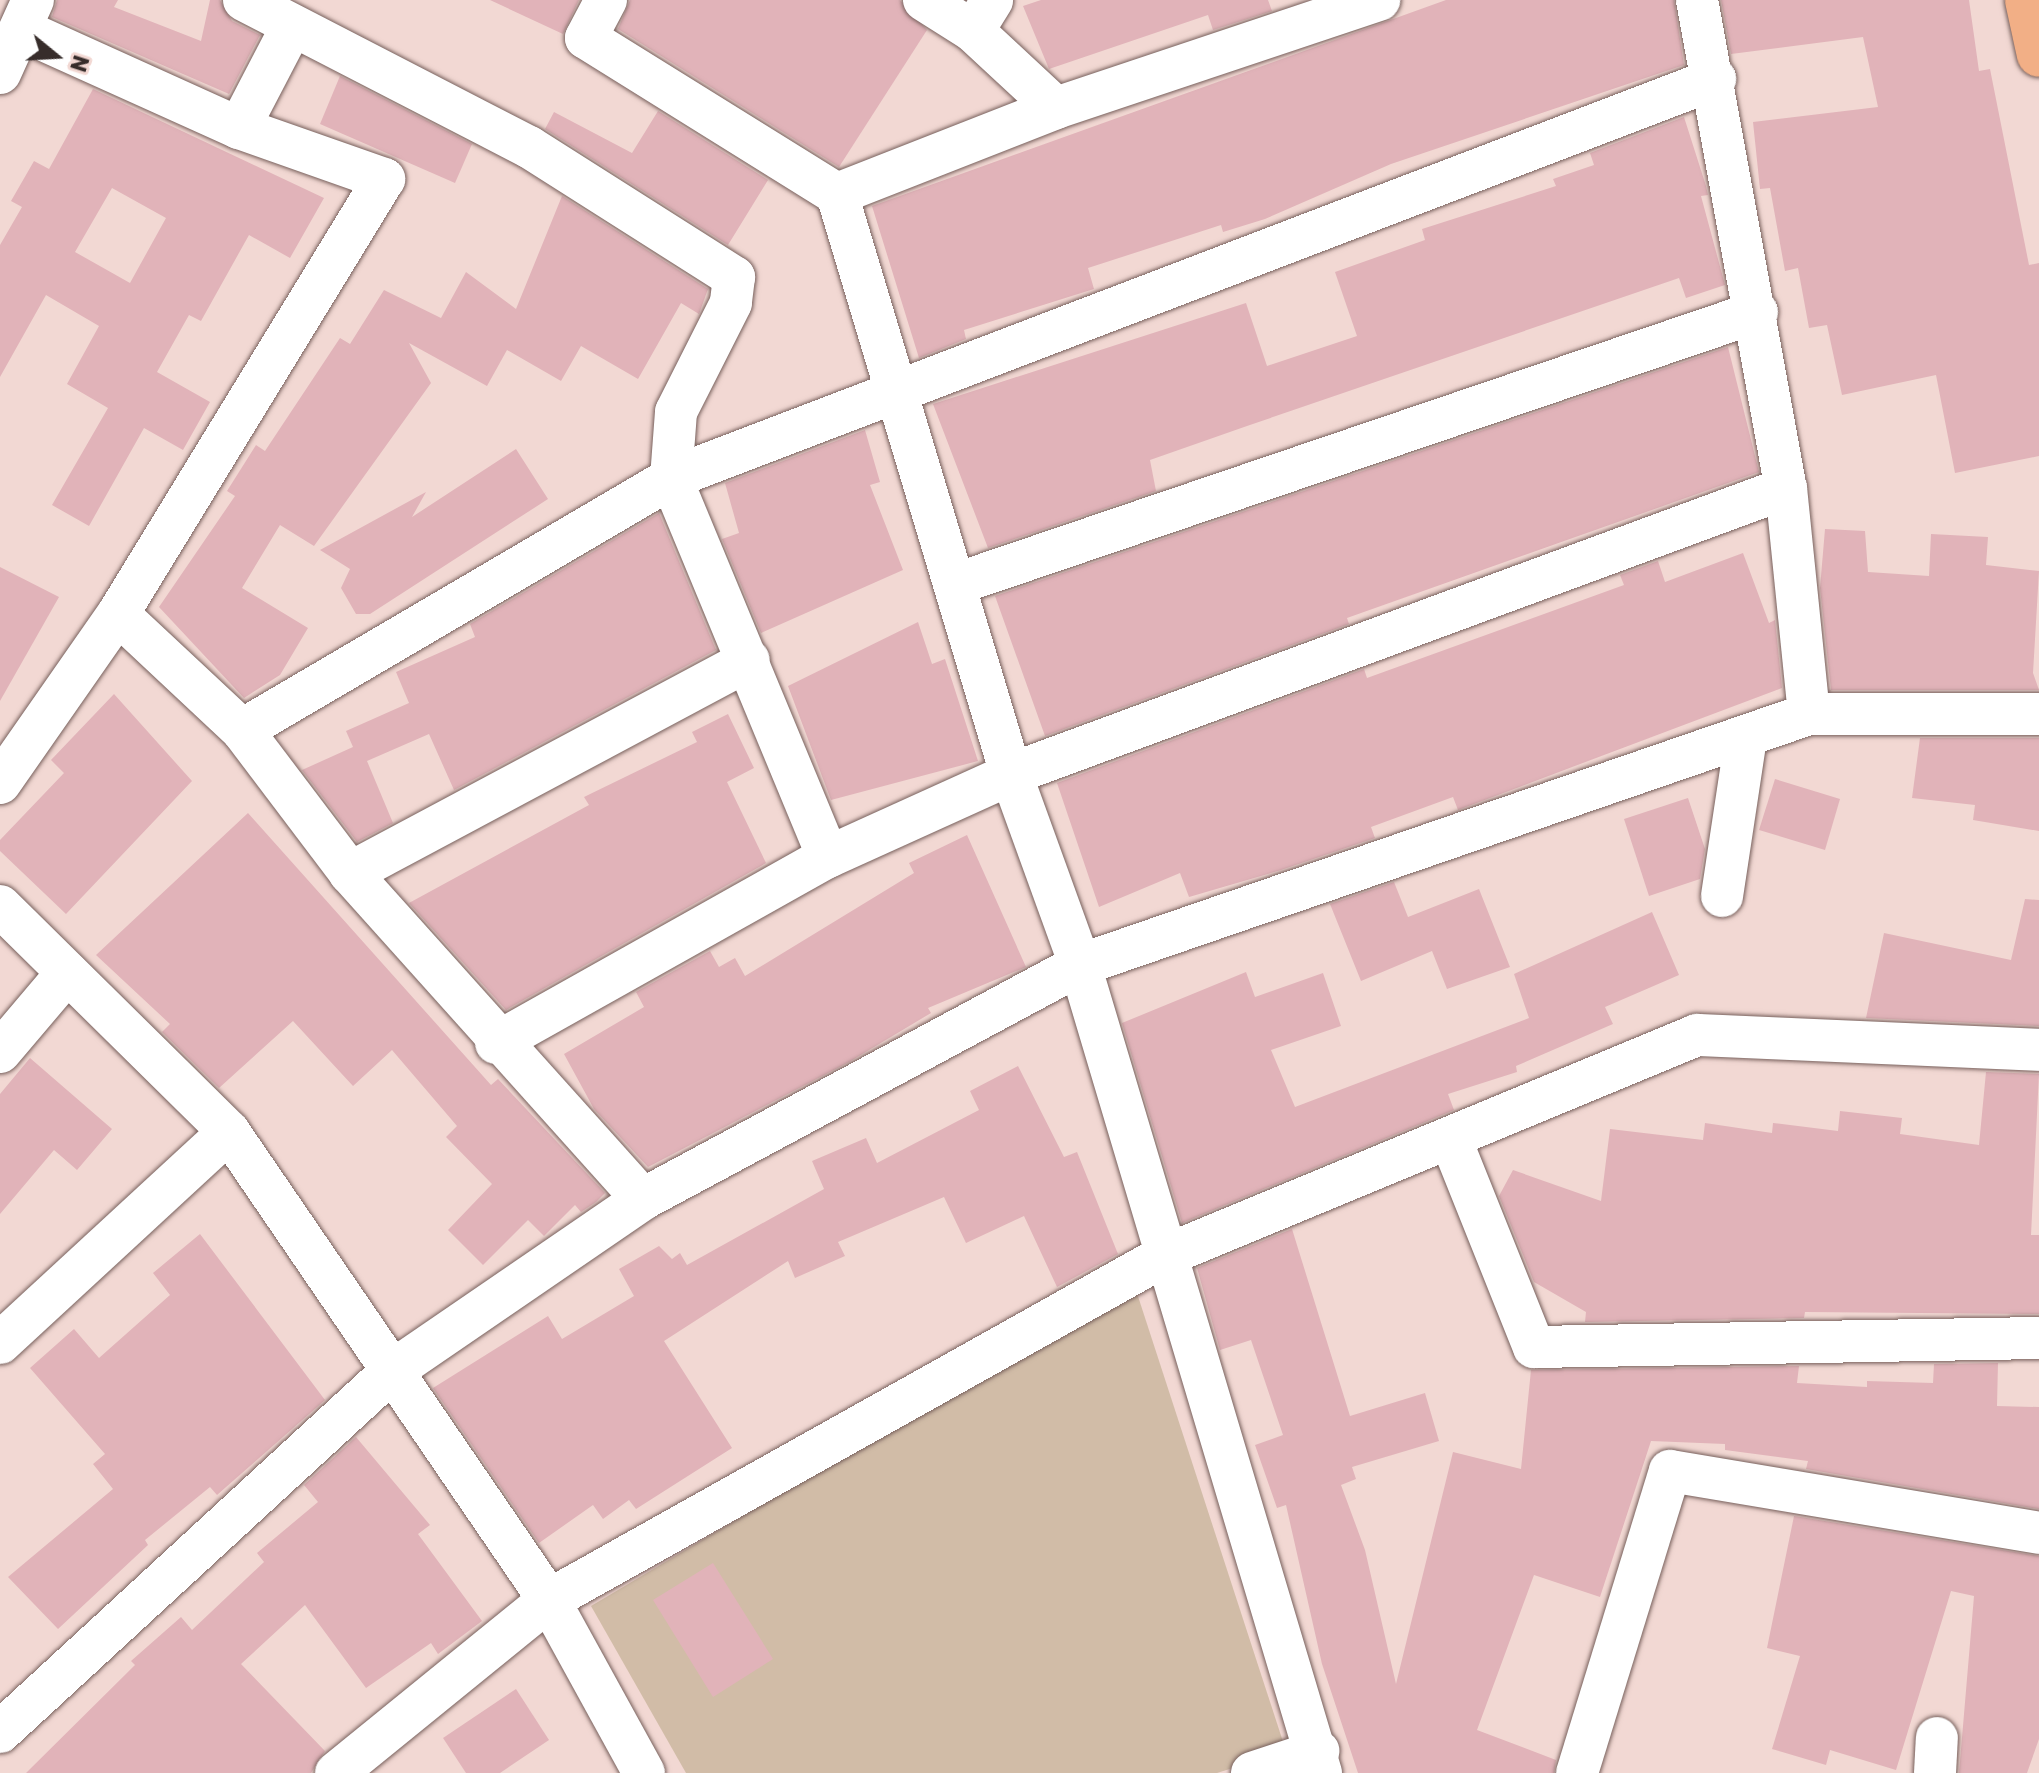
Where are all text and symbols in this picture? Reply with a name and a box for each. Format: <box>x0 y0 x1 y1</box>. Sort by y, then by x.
north arrow <box>16 16 96 96</box>
text: N <box>64 52 95 75</box>

